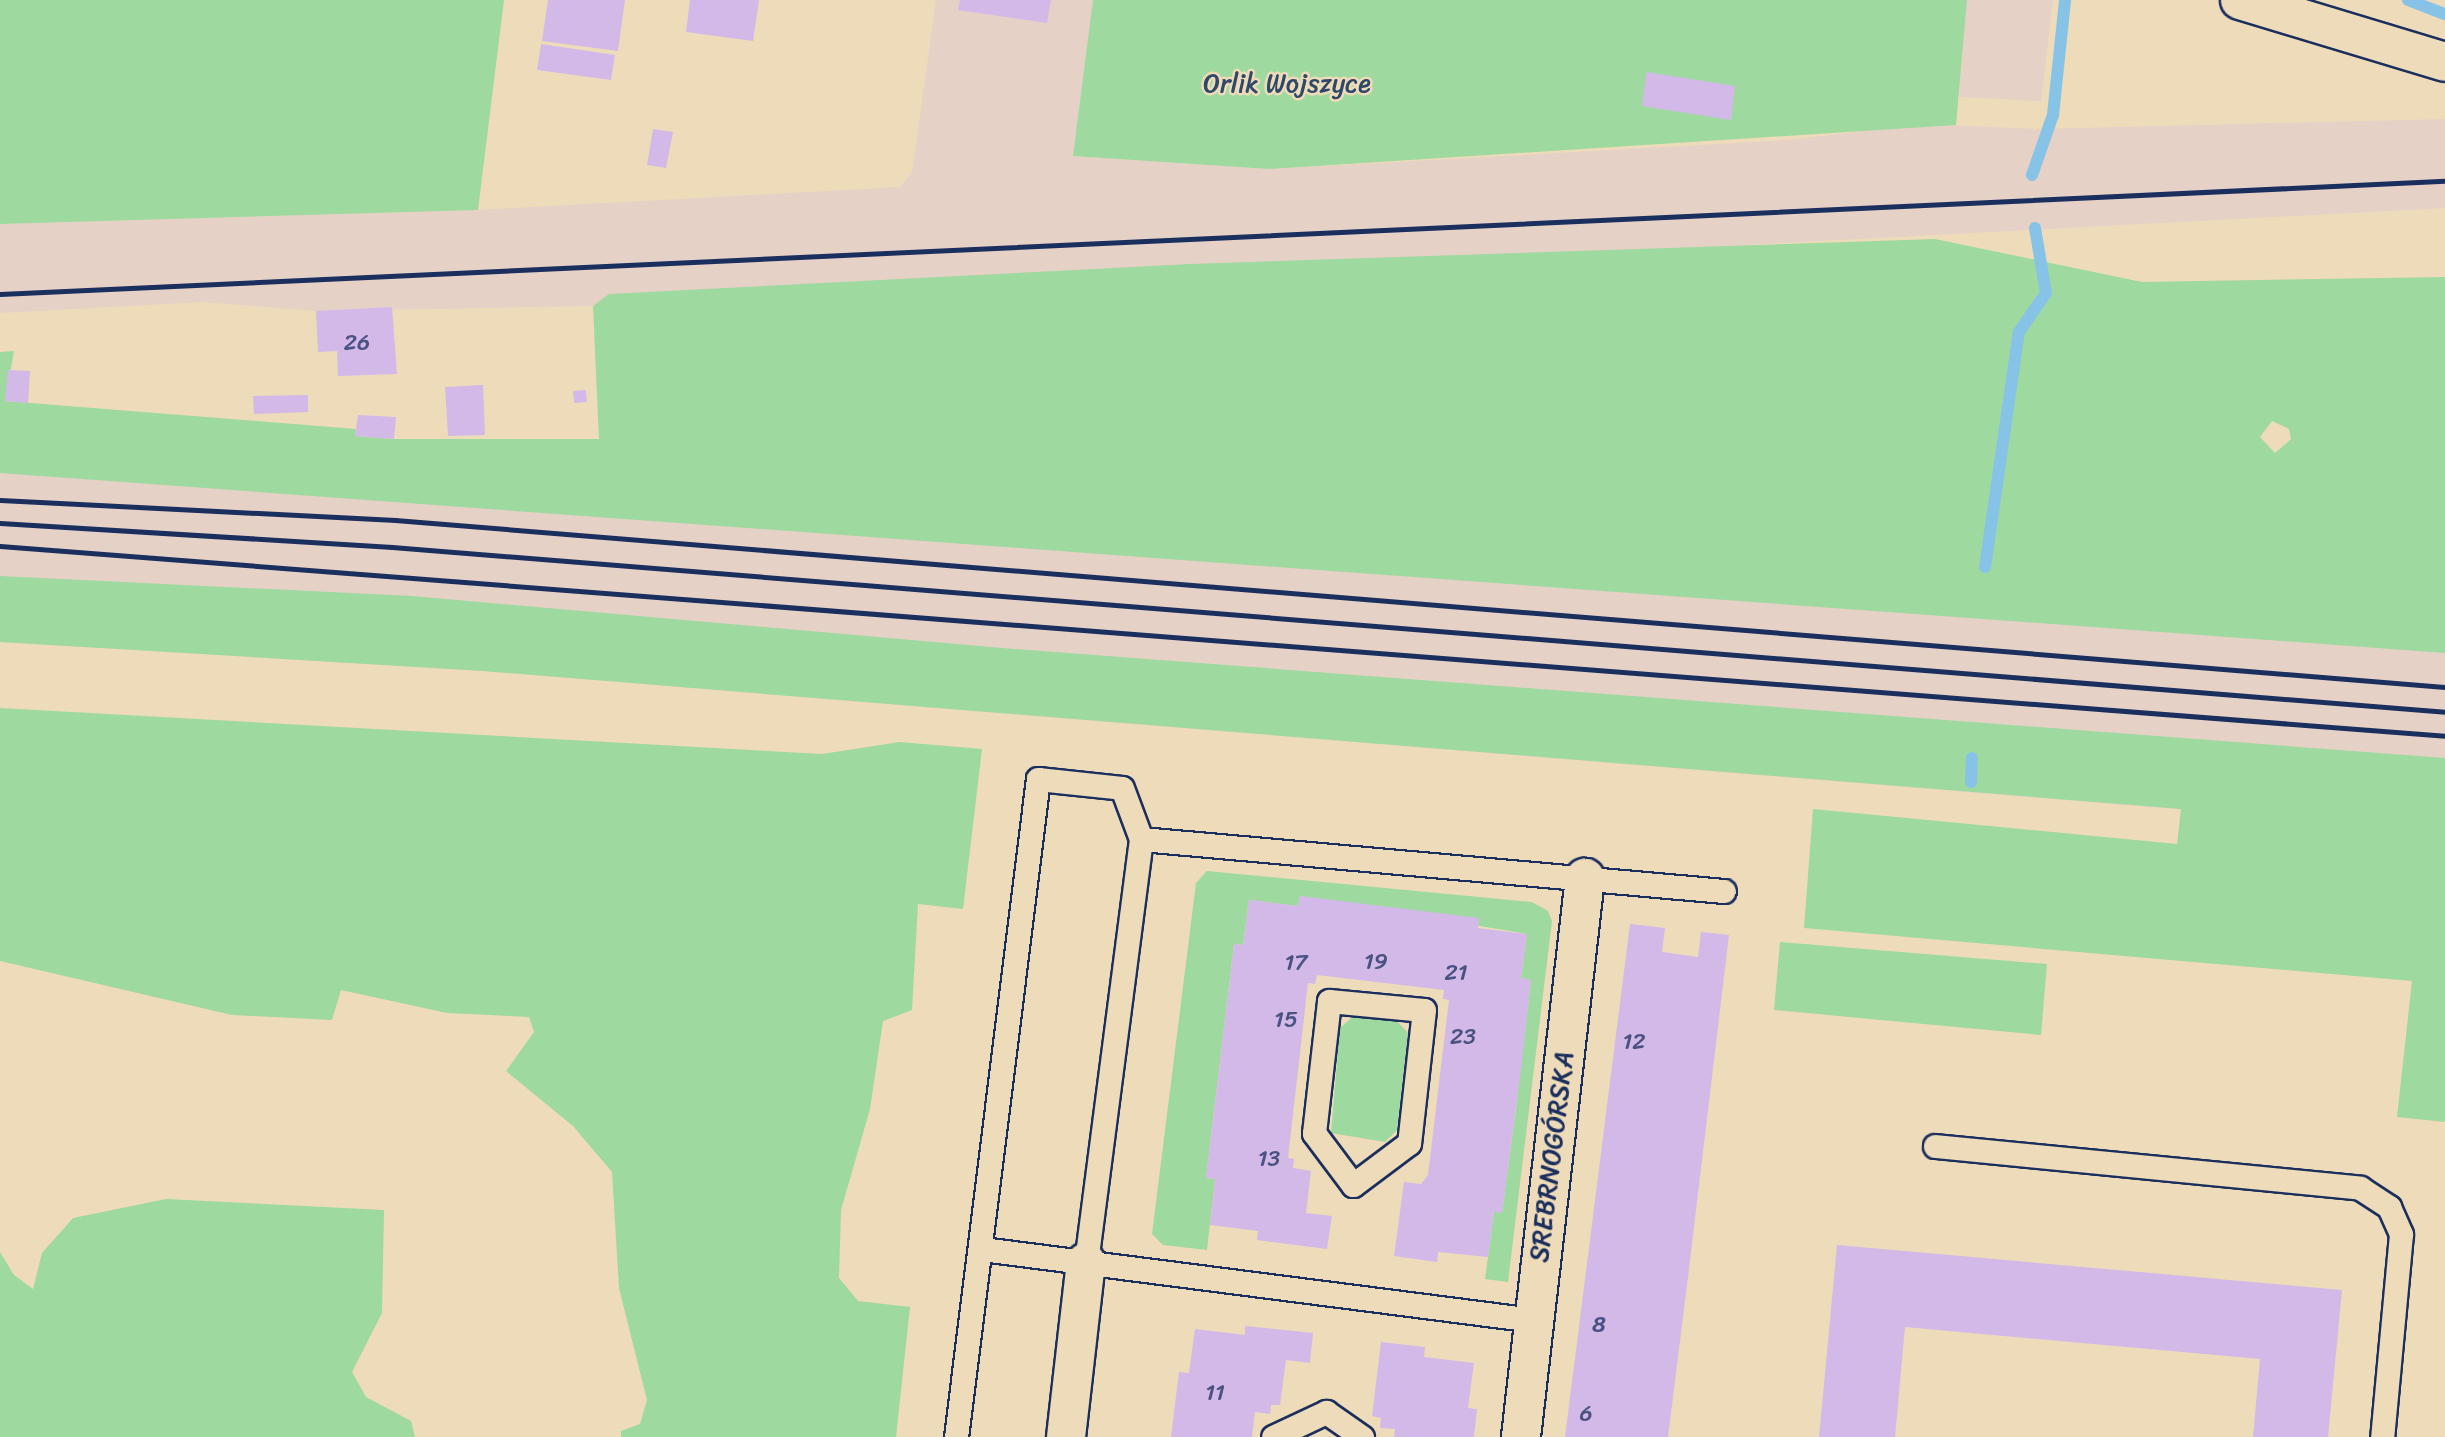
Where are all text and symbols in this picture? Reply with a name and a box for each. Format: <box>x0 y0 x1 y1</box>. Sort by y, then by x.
park label: Orlik Wojszyce <box>1203 68 1371 100</box>
house number: 26 <box>344 329 370 357</box>
house number: 19 <box>1364 948 1388 976</box>
house number: 17 <box>1285 949 1307 977</box>
house number: 21 <box>1444 959 1468 987</box>
house number: 15 <box>1274 1006 1298 1034</box>
house number: 23 <box>1450 1023 1476 1051</box>
house number: 12 <box>1622 1028 1646 1056</box>
street label: SREBRNOGÓRSKA <box>1524 1050 1580 1264</box>
house number: 13 <box>1258 1145 1280 1173</box>
house number: 8 <box>1592 1311 1606 1339</box>
house number: 11 <box>1205 1379 1225 1407</box>
house number: 6 <box>1579 1400 1593 1428</box>

